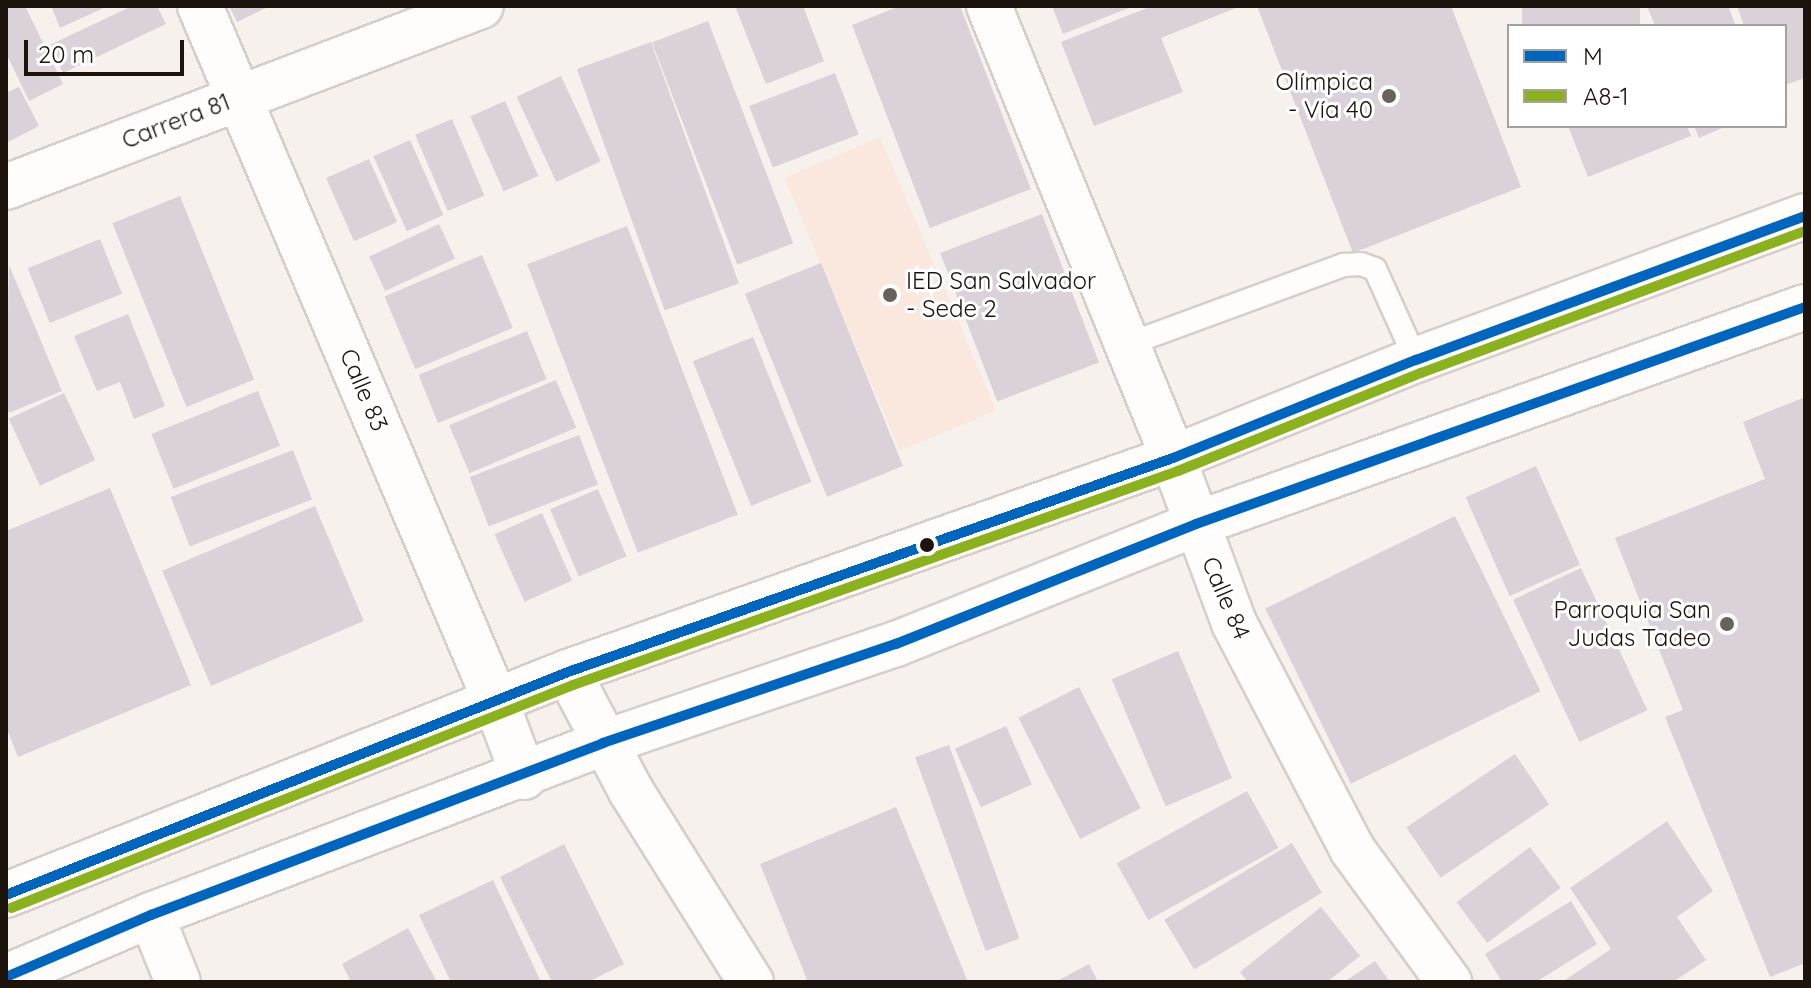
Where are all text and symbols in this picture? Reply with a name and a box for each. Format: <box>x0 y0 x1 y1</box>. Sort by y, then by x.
scale bar <box>28 24 188 74</box>
legend <box>1507 24 1787 128</box>
text: 20 m <box>38 39 94 69</box>
text: M <box>1583 41 1603 71</box>
place label: Olímpica - Vía 40 <box>1275 68 1373 124</box>
text: A8-1 <box>1583 81 1629 111</box>
street label: Carrera 81 <box>118 87 234 155</box>
marker: Olímpica - Vía 40 <box>1380 87 1398 105</box>
place label: IED San Salvador - Sede 2 <box>906 267 1096 323</box>
marker: IED San Salvador - Sede 2 <box>881 286 899 304</box>
street label: Calle 83 <box>334 344 394 436</box>
unlabelled marker <box>919 537 935 553</box>
street label: Calle 84 <box>1196 552 1256 644</box>
place label: Parroquia San Judas Tadeo <box>1553 596 1711 652</box>
marker: Parroquia San Judas Tadeo <box>1718 615 1736 633</box>

